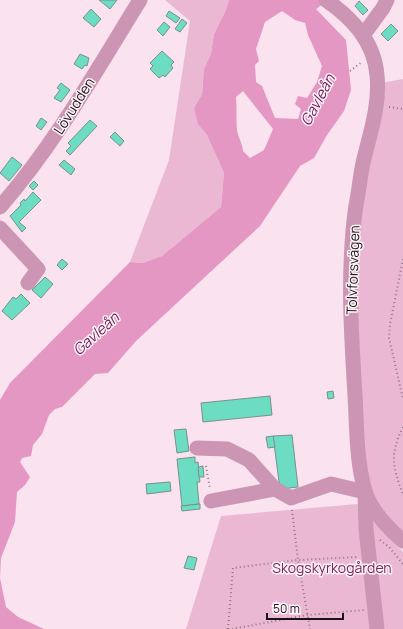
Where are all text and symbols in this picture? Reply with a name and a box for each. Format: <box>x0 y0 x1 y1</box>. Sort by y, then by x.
water label: Gavleån <box>295 69 340 129</box>
street label: Lövudden <box>49 74 98 138</box>
street label: Tolvforsvägen <box>341 225 364 315</box>
water label: Gavleån <box>68 306 124 360</box>
park label: Skogskyrkogården <box>272 558 392 577</box>
scale bar <box>267 595 343 621</box>
text: 50 m <box>273 600 300 617</box>

